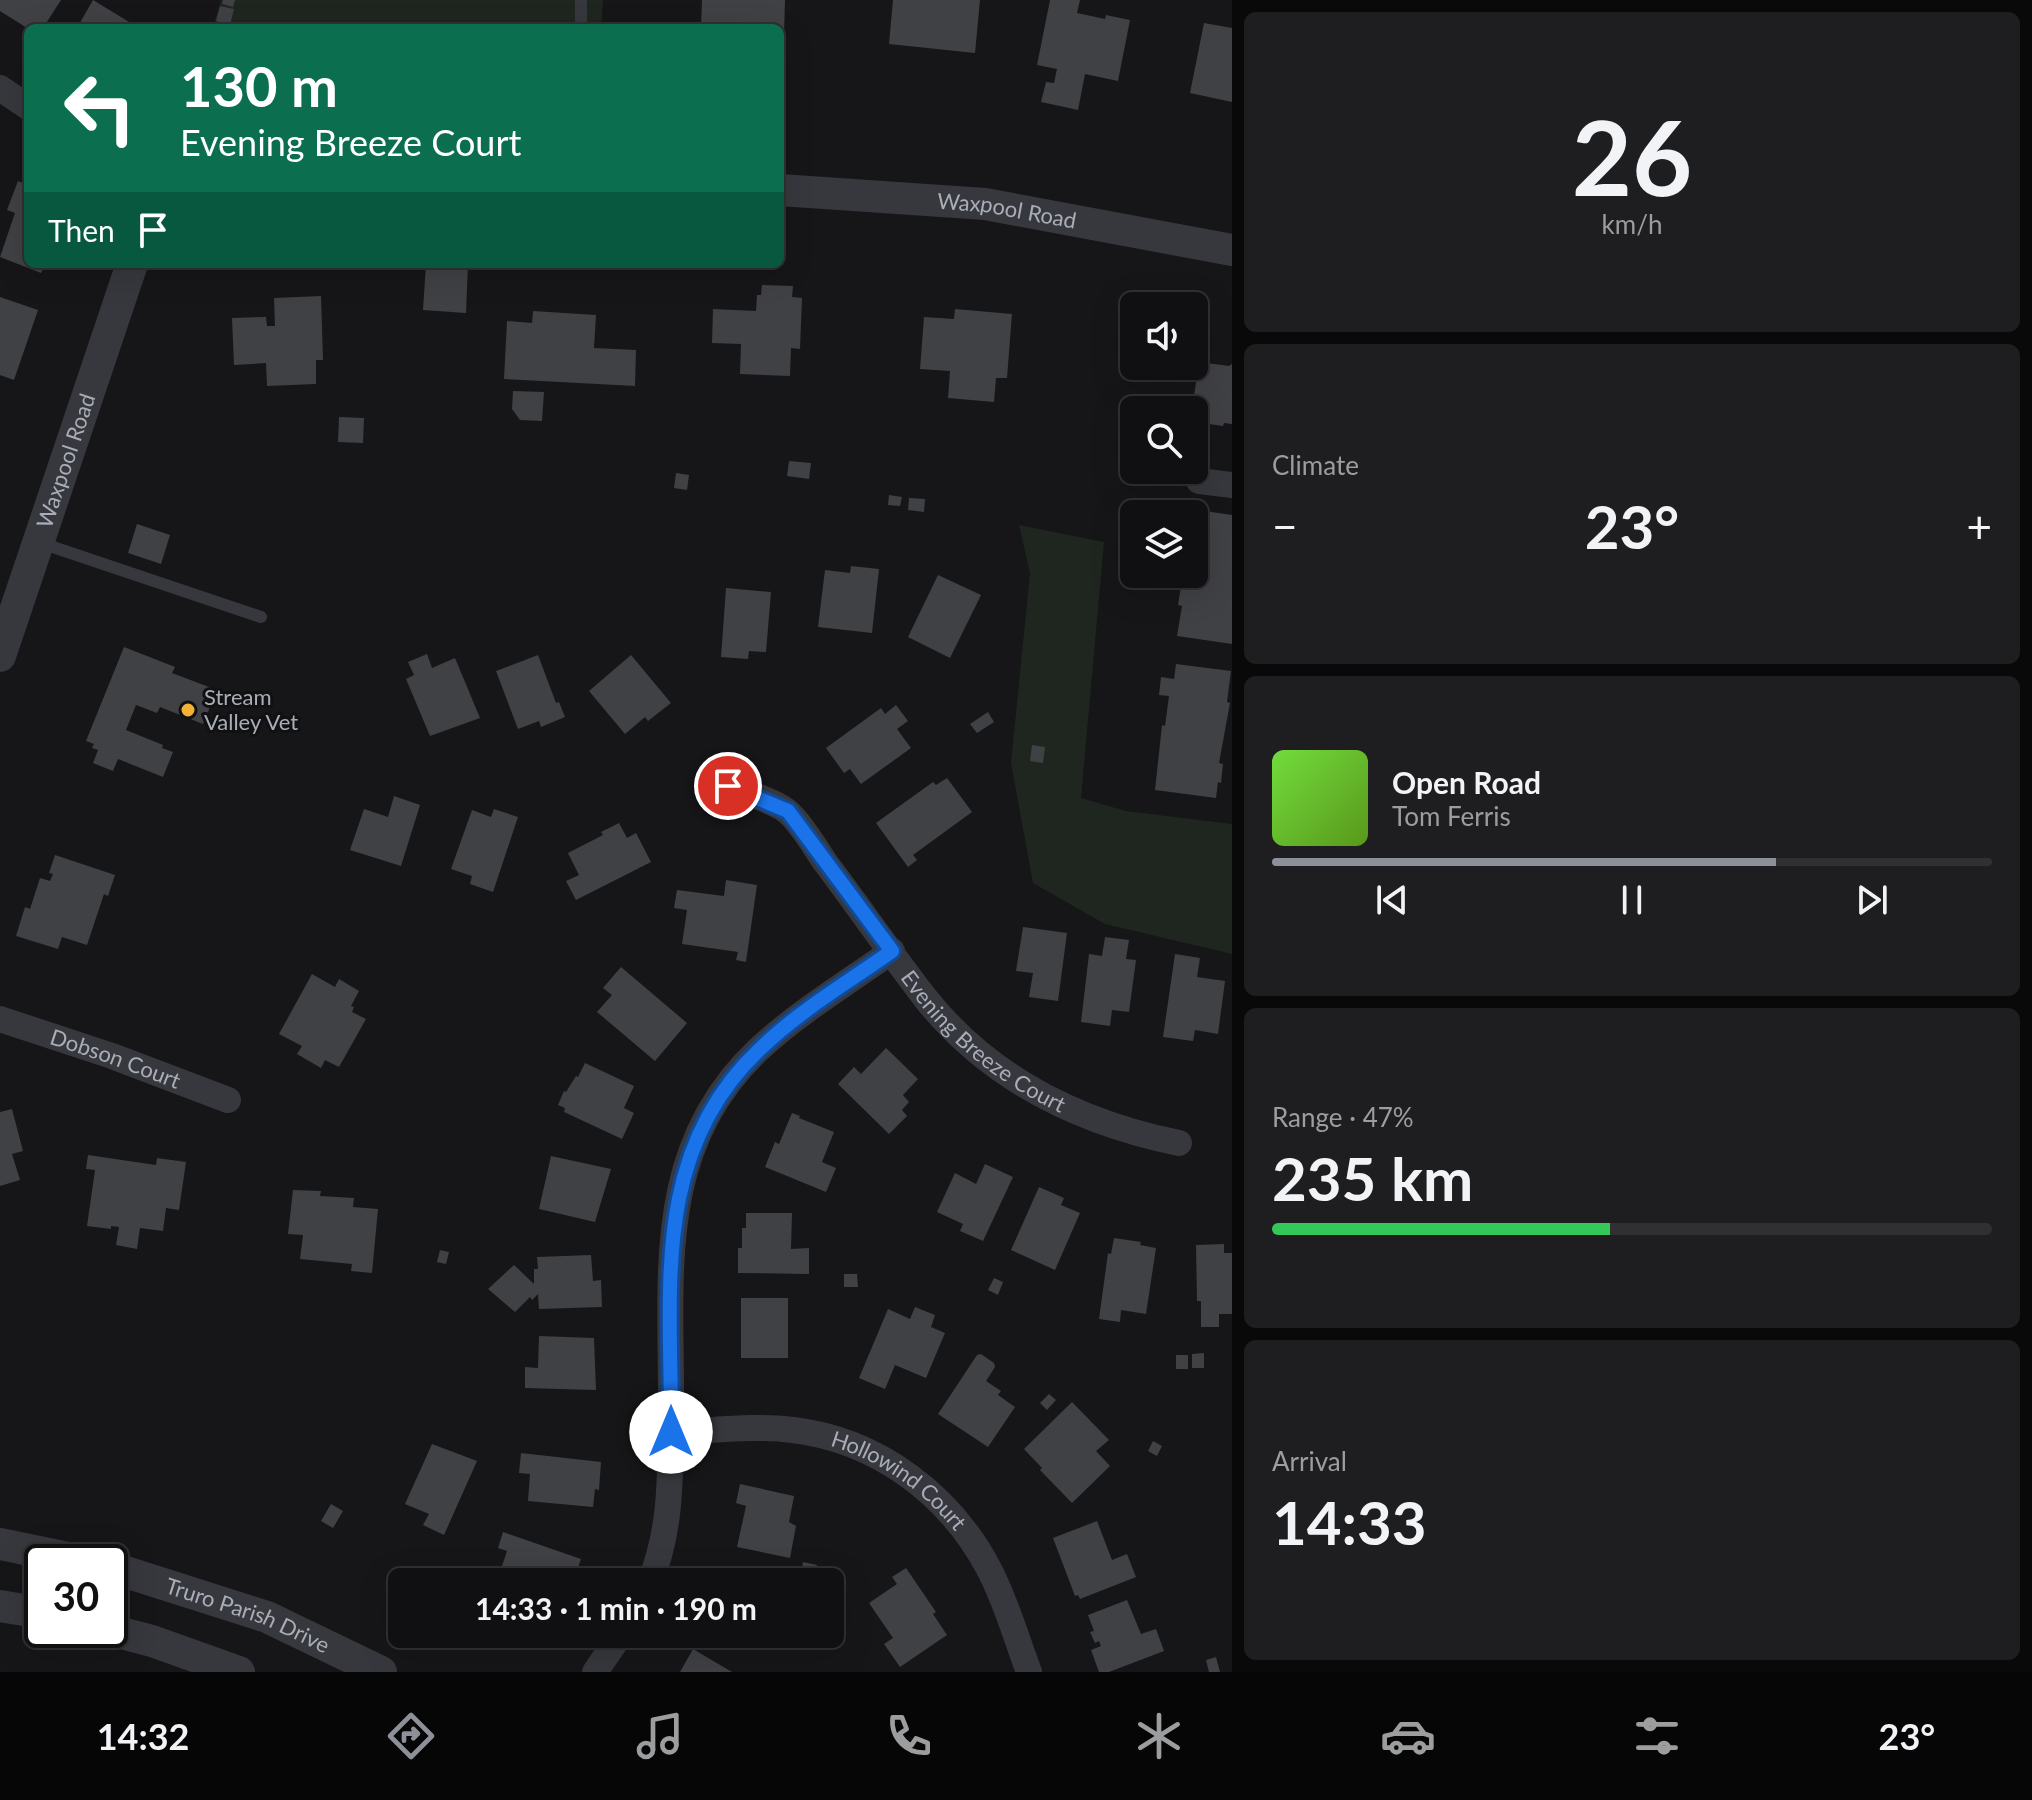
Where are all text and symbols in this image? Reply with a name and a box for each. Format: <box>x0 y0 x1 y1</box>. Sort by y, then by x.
text: 130 m <box>180 52 338 119</box>
icon: left <box>48 56 152 160</box>
text: 26 <box>1572 93 1692 218</box>
text: Evening Breeze Court <box>180 120 521 164</box>
street label: Waxpool Road <box>937 187 1079 234</box>
icon: arrive <box>131 208 175 252</box>
text: km/h <box>1602 208 1662 240</box>
text: Then <box>48 212 115 248</box>
map controls <box>1120 292 1208 588</box>
button: sound <box>1120 292 1208 380</box>
street label: Waxpool Road <box>30 390 100 531</box>
button: search <box>1120 396 1208 484</box>
text: Climate <box>1272 449 1359 481</box>
text: 23° <box>1585 490 1679 562</box>
button: layers <box>1120 500 1208 588</box>
text: − <box>1272 500 1298 552</box>
text: + <box>1966 500 1992 552</box>
place label: Stream Valley Vet <box>204 683 298 735</box>
marker: Stream Valley Vet <box>179 701 197 719</box>
pin <box>694 752 762 820</box>
icon: arrive <box>706 764 750 808</box>
text: Open Road <box>1392 764 1541 800</box>
text: Tom Ferris <box>1392 800 1511 832</box>
icon: previous <box>1370 878 1414 922</box>
icon: pause <box>1610 878 1654 922</box>
icon: next <box>1850 878 1894 922</box>
street label: Evening Breeze Court <box>896 965 1070 1118</box>
street label: Dobson Court <box>47 1023 185 1094</box>
text: Range · 47% <box>1272 1101 1414 1133</box>
text: 235 km <box>1272 1142 1473 1214</box>
position arrow <box>629 1390 713 1474</box>
street label: Hollowind Court <box>828 1425 973 1535</box>
text: Arrival <box>1272 1445 1347 1477</box>
text: 14:33 <box>1272 1486 1427 1558</box>
speed limit sign: 30 <box>24 1544 128 1648</box>
street label: Truro Parish Drive <box>162 1572 334 1658</box>
text: 14:33 · 1 min · 190 m <box>475 1590 757 1626</box>
icon: directions <box>383 1708 439 1764</box>
icon: music <box>632 1708 688 1764</box>
icon: phone <box>881 1708 937 1764</box>
icon: climate <box>1131 1708 1187 1764</box>
icon: car <box>1380 1708 1436 1764</box>
icon: filters <box>1629 1708 1685 1764</box>
text: 14:32 <box>97 1714 189 1758</box>
text: 23° <box>1879 1714 1935 1758</box>

